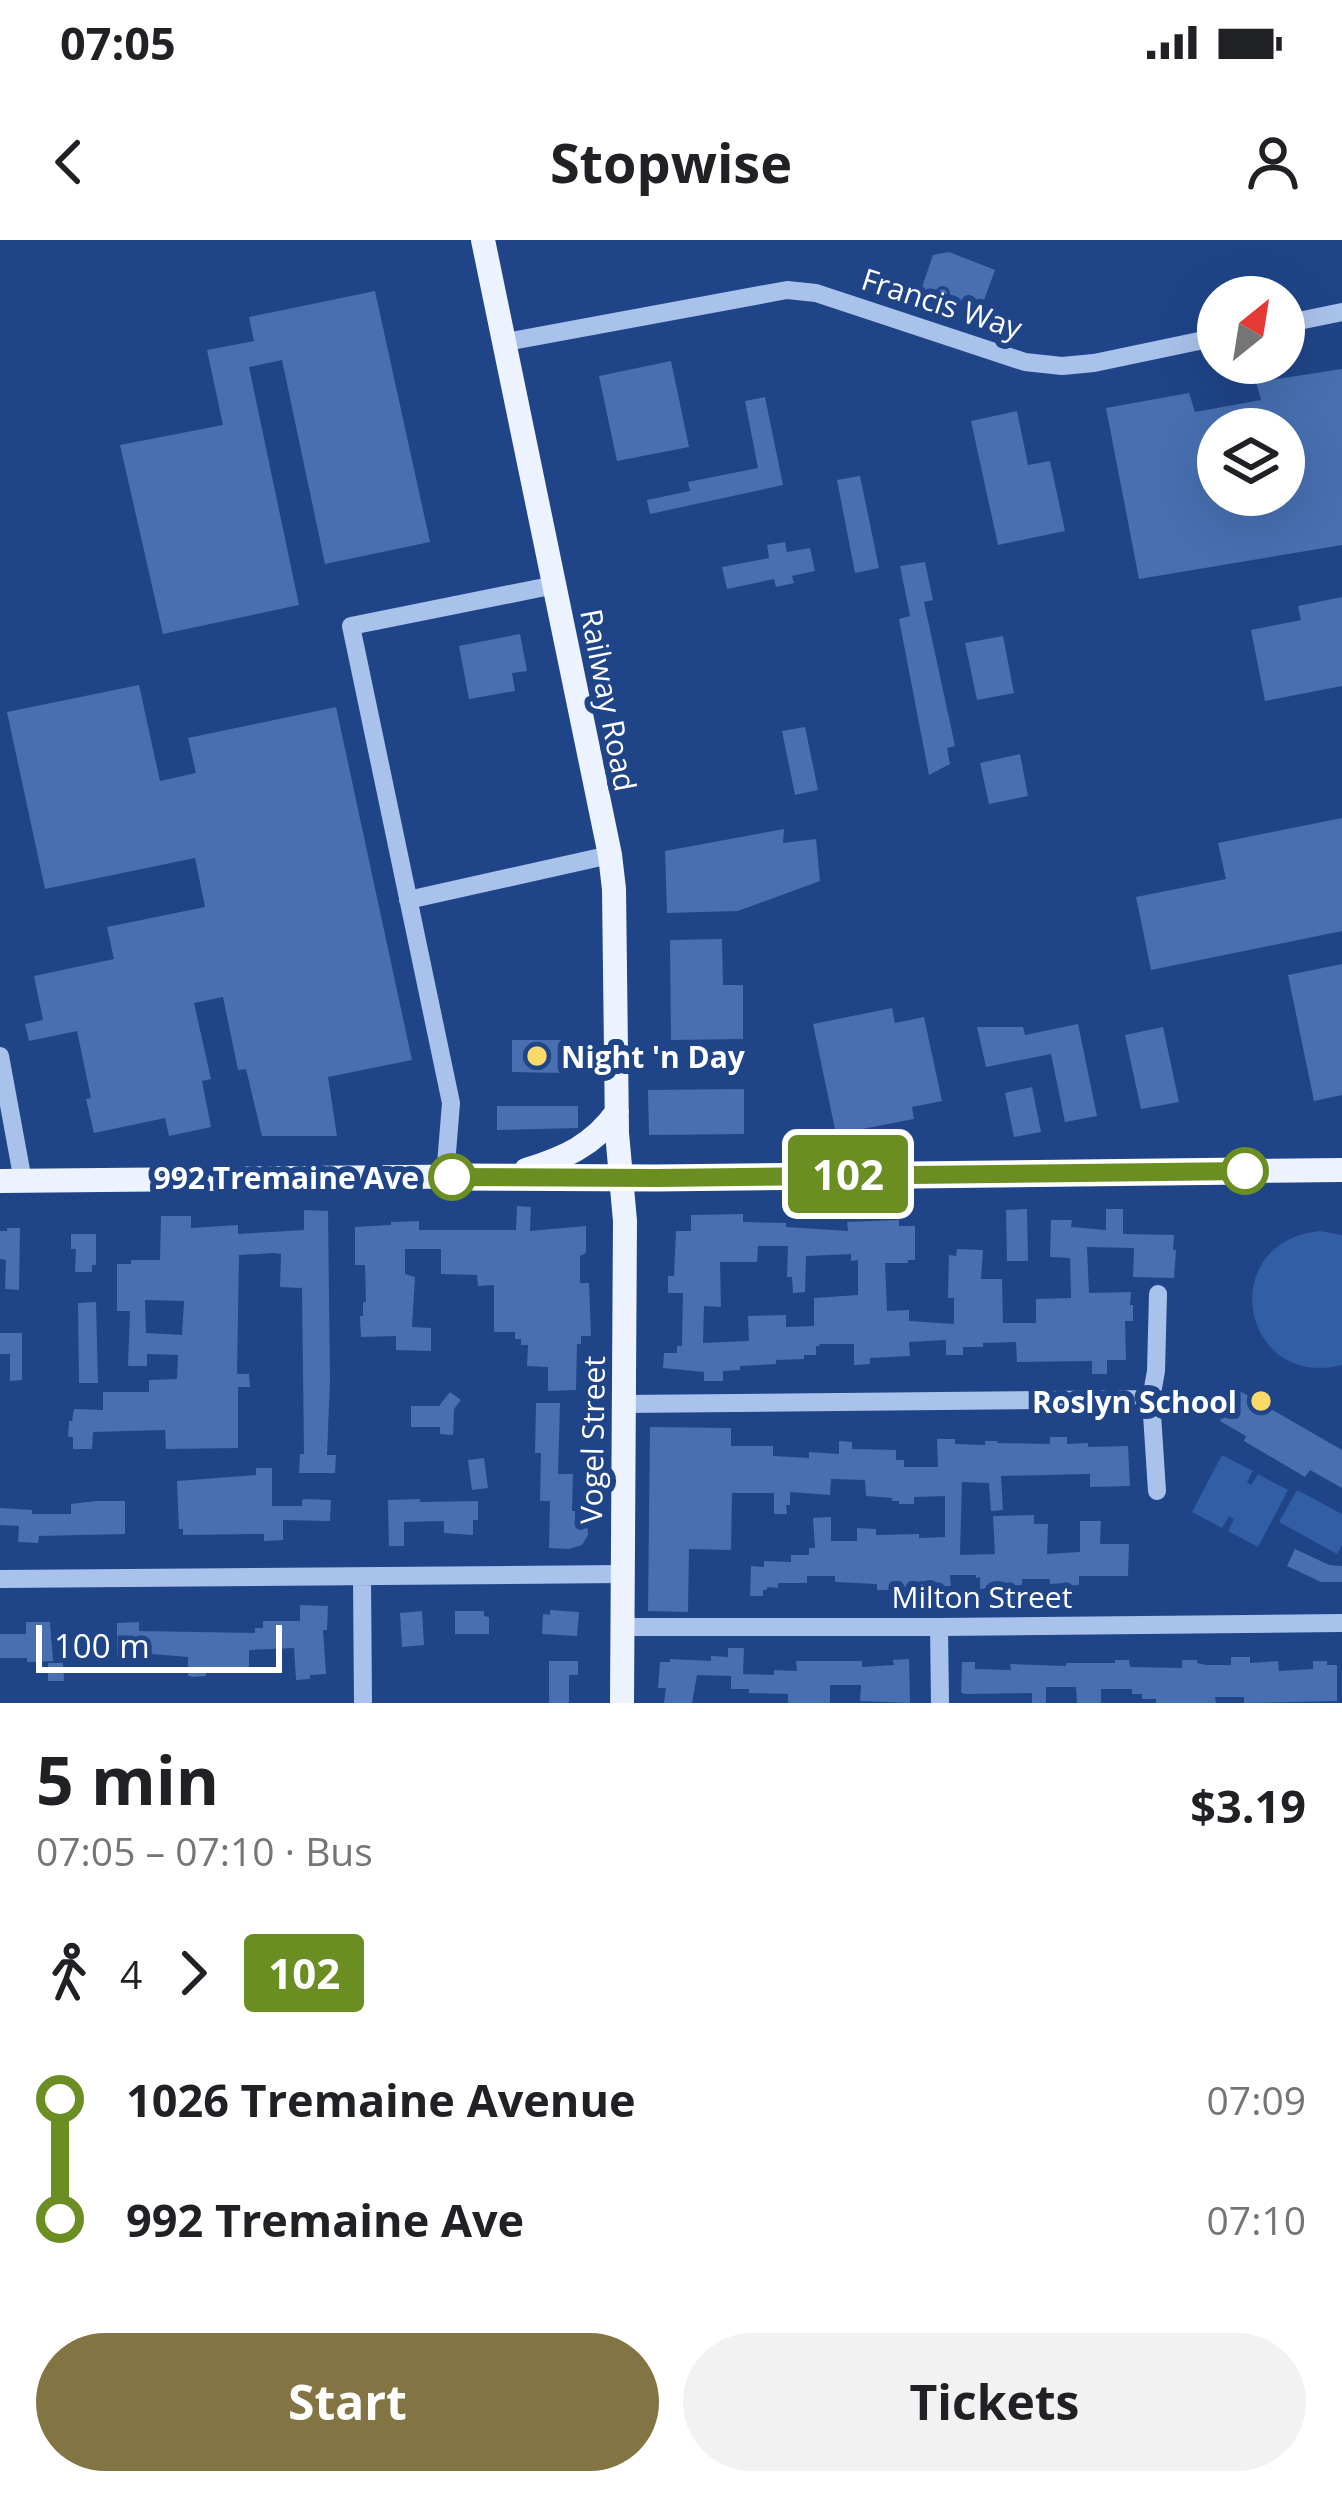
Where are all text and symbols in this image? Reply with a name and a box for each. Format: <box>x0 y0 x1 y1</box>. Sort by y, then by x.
text: 07:05 <box>60 12 176 73</box>
text: Stopwise <box>550 125 792 199</box>
icon: back <box>36 129 102 195</box>
icon: person <box>1240 129 1306 195</box>
street label: Francis Way <box>857 258 1028 348</box>
north arrow <box>1197 276 1305 384</box>
map controls <box>1197 276 1305 516</box>
button: layers <box>1197 408 1305 516</box>
street label: Railway Road <box>571 605 647 795</box>
place label: Night 'n Day <box>561 1036 746 1077</box>
marker: Night 'n Day <box>524 1043 550 1069</box>
line badge: 102 <box>779 1135 917 1213</box>
text: 102 <box>812 1145 884 1202</box>
unlabelled marker <box>1223 1149 1267 1193</box>
marker: 992 Tremaine Ave <box>430 1155 474 1199</box>
place label: 992 Tremaine Ave <box>154 1157 419 1198</box>
street label: Vogel Street <box>570 1356 614 1524</box>
place label: Roslyn School <box>1032 1381 1237 1422</box>
marker: Roslyn School <box>1248 1388 1274 1414</box>
street label: Milton Street <box>892 1576 1072 1617</box>
scale bar <box>36 1619 282 1672</box>
text: 100 m <box>54 1623 150 1668</box>
text: 5 min <box>36 1734 219 1824</box>
text: $3.19 <box>1190 1775 1306 1836</box>
text: 07:05 – 07:10 · Bus <box>36 1824 373 1877</box>
icon: walk <box>36 1940 102 2006</box>
icon: forward <box>160 1940 226 2006</box>
text: 102 <box>268 1944 340 2001</box>
text: 4 <box>120 1947 142 2000</box>
text: 1026 Tremaine Avenue <box>126 2069 636 2130</box>
text: 07:09 <box>1207 2073 1306 2126</box>
text: 992 Tremaine Ave <box>126 2189 524 2250</box>
text: 07:10 <box>1207 2193 1306 2246</box>
button: Start <box>36 2333 659 2471</box>
button: Tickets <box>683 2333 1306 2471</box>

